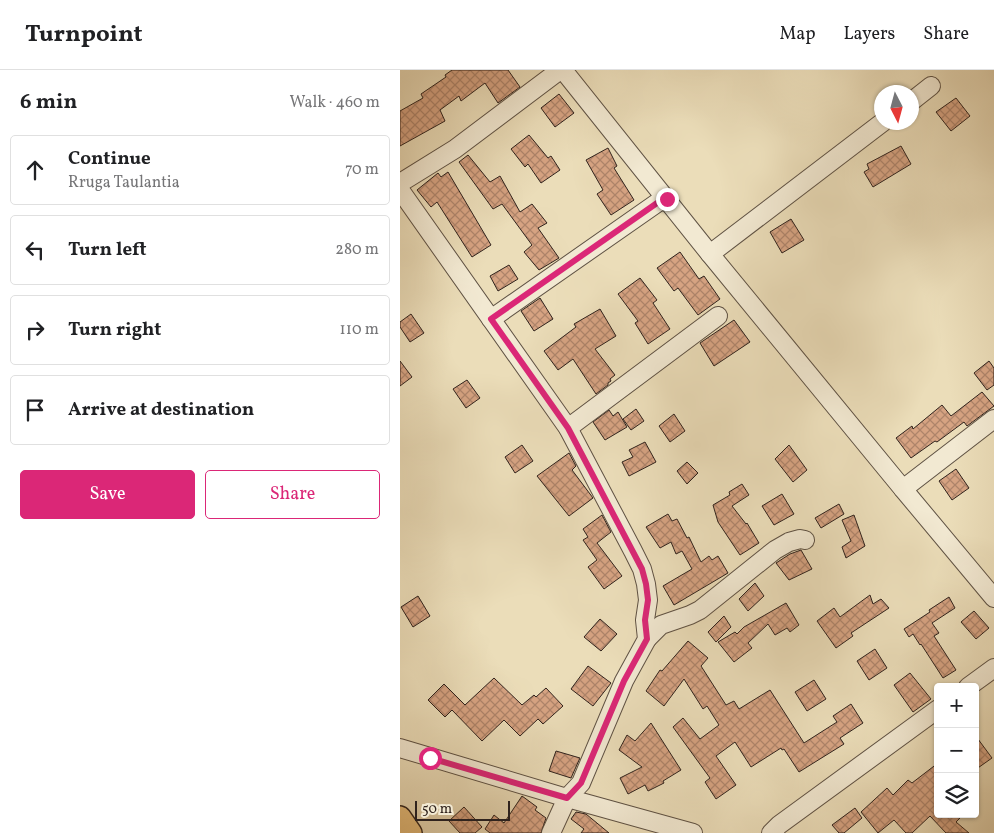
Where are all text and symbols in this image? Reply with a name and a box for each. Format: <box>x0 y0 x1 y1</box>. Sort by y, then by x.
text: Turnpoint <box>25 18 143 52</box>
text: Map <box>779 22 815 47</box>
text: Layers <box>843 22 895 47</box>
text: Share <box>923 22 969 47</box>
north arrow <box>874 85 919 130</box>
text: 6 min <box>20 88 77 117</box>
text: Walk · 460 m <box>290 92 380 114</box>
text: Continue <box>68 146 151 172</box>
icon: ahead <box>21 156 49 184</box>
text: 70 m <box>345 159 379 181</box>
text: Rruga Taulantia <box>68 172 180 194</box>
route end <box>656 188 679 211</box>
icon: left <box>21 236 49 264</box>
text: Turn left <box>68 237 147 263</box>
text: 280 m <box>335 239 379 261</box>
icon: right <box>21 316 49 344</box>
text: Turn right <box>68 317 161 343</box>
text: 110 m <box>340 319 379 341</box>
icon: arrive <box>21 396 49 424</box>
text: Arrive at destination <box>68 397 254 423</box>
button: Save <box>20 470 195 519</box>
button: Share <box>205 470 380 519</box>
map controls <box>934 683 979 818</box>
button: + <box>934 683 979 728</box>
button: − <box>934 728 979 773</box>
route start <box>419 747 442 770</box>
button: layers <box>934 773 979 818</box>
scale bar <box>415 798 510 821</box>
text: 50 m <box>422 800 452 819</box>

